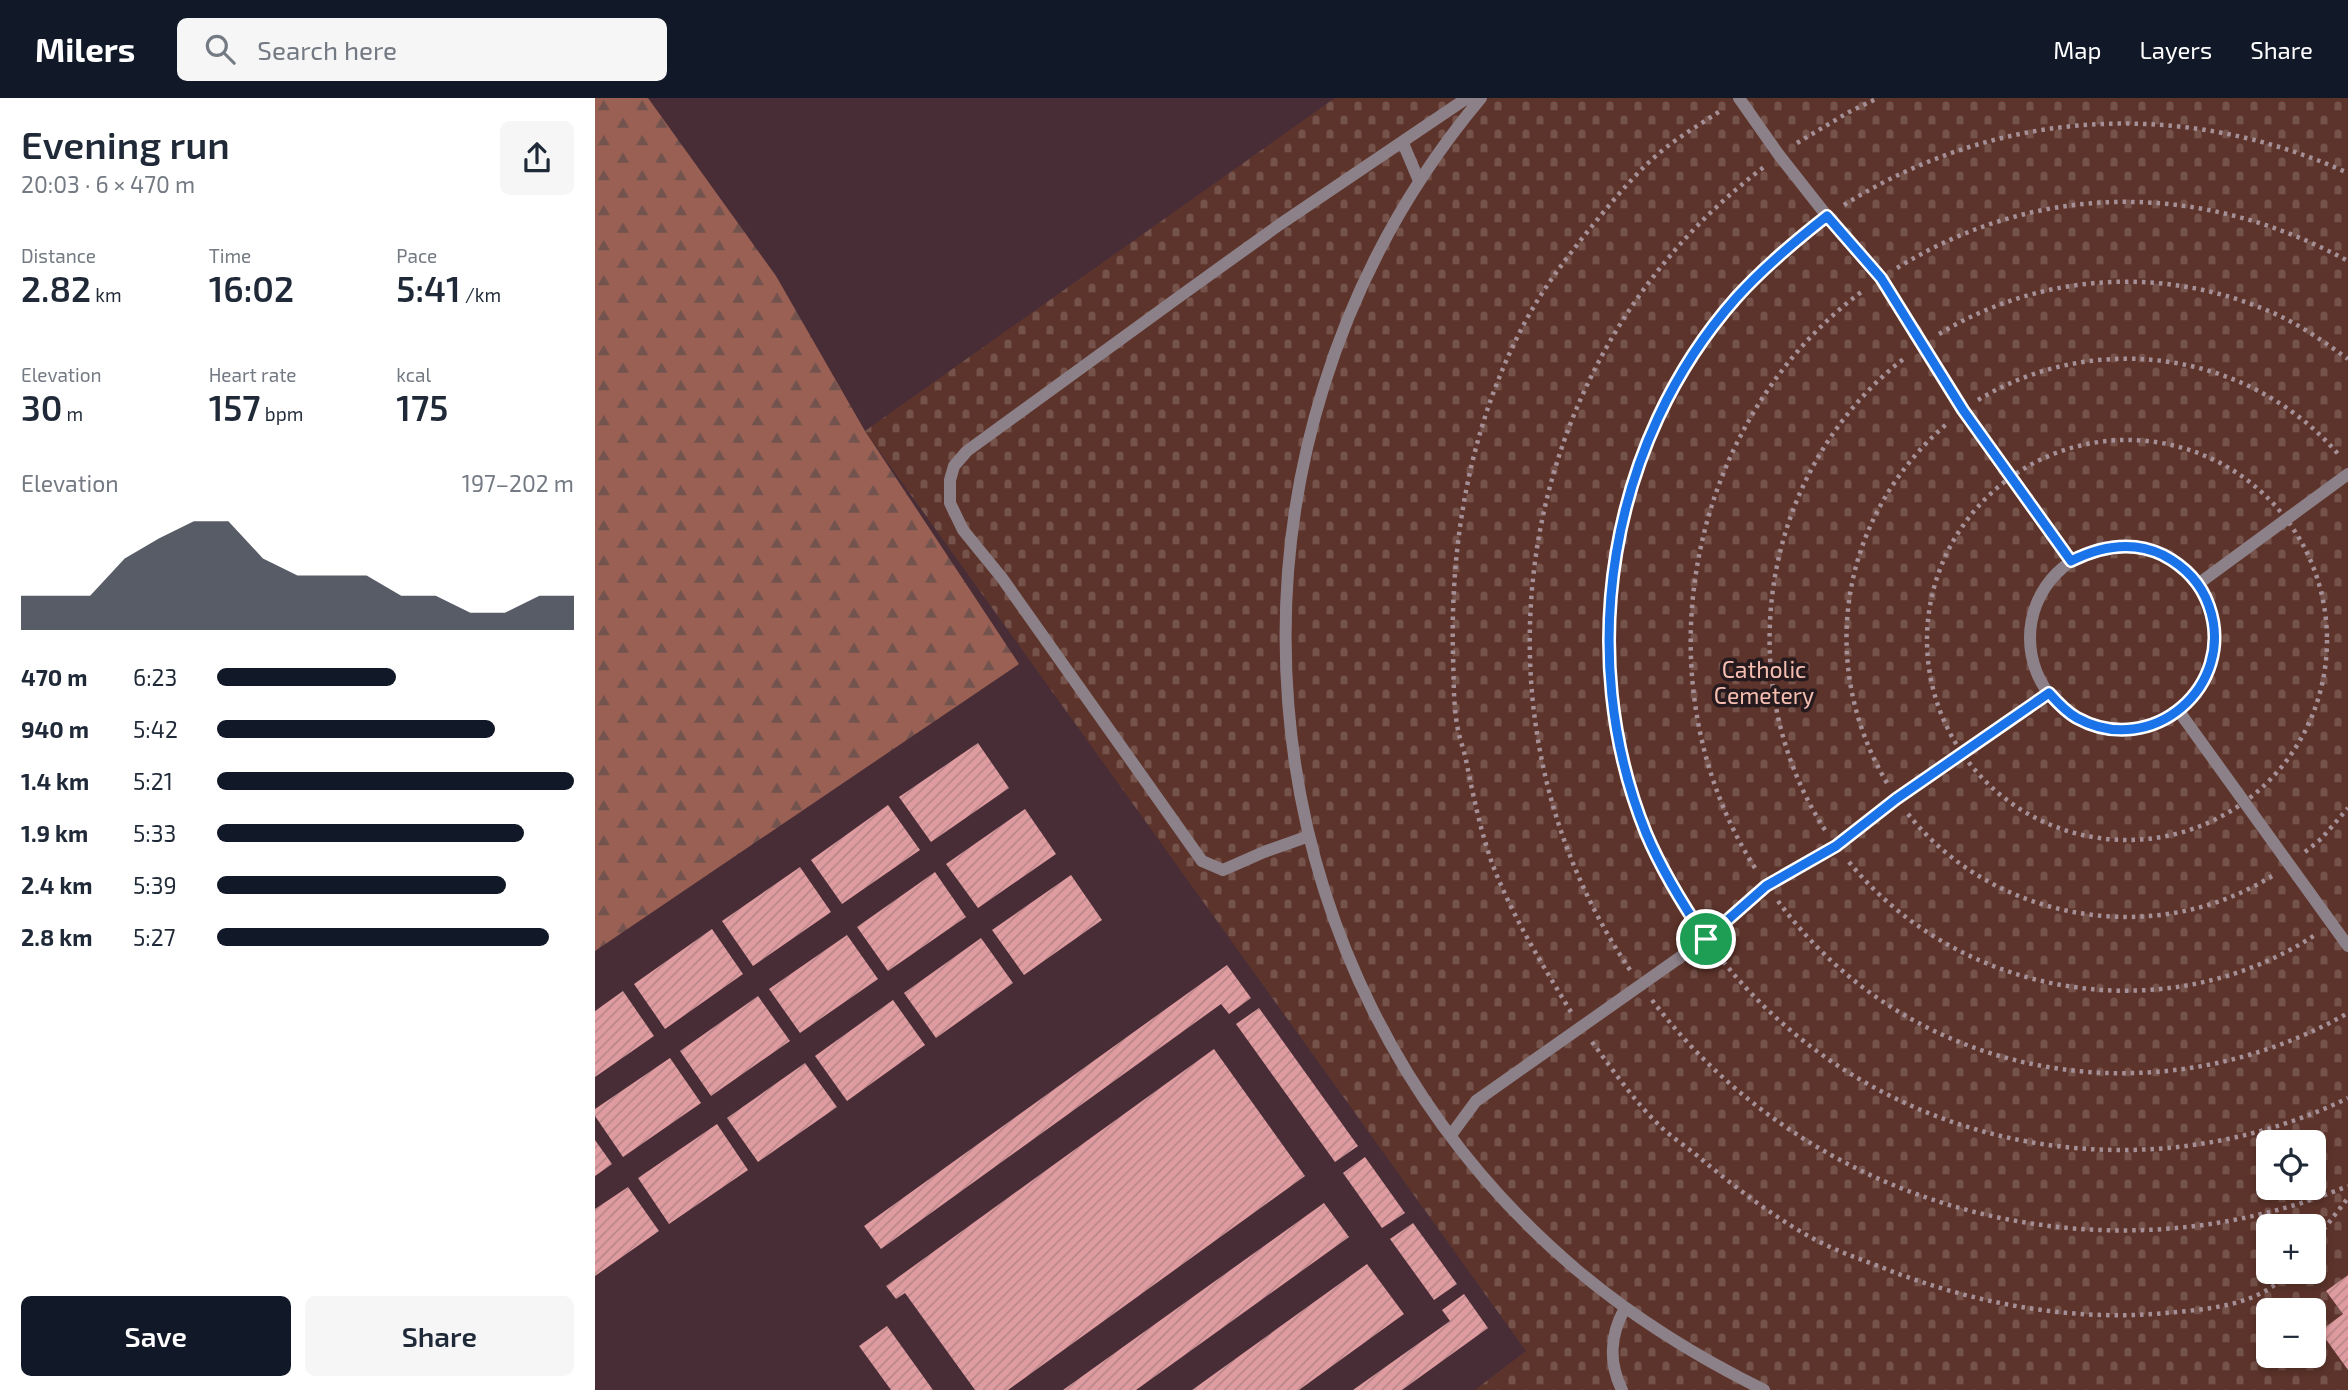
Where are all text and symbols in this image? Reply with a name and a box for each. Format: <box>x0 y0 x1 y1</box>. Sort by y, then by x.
search box <box>177 18 667 81</box>
text: Milers <box>35 29 135 69</box>
icon: search <box>201 30 239 68</box>
text: Search here <box>257 34 397 65</box>
text: Map <box>2053 35 2101 64</box>
text: Layers <box>2139 35 2212 64</box>
text: Share <box>2250 35 2313 64</box>
text: Evening run <box>21 121 230 167</box>
button: share <box>500 121 574 195</box>
text: 20:03 · 6 × 470 m <box>21 170 195 198</box>
text: Distance <box>21 244 96 267</box>
text: Time <box>209 244 251 267</box>
text: Pace <box>396 244 437 267</box>
text: 2.82 <box>21 267 91 309</box>
text: 16:02 <box>209 267 294 309</box>
text: 5:41 <box>396 267 461 309</box>
text: km <box>91 283 122 306</box>
text: /km <box>461 283 501 306</box>
text: Elevation <box>21 363 102 386</box>
text: Heart rate <box>209 363 297 386</box>
text: kcal <box>396 363 431 386</box>
text: 30 <box>21 386 62 428</box>
text: 157 <box>209 386 261 428</box>
text: 175 <box>396 386 448 428</box>
text: m <box>62 402 83 425</box>
text: bpm <box>261 402 303 425</box>
text: Elevation <box>21 469 119 497</box>
text: 197–202 m <box>462 469 574 497</box>
park label: Catholic Cemetery <box>1714 655 1814 709</box>
text: 470 m <box>21 663 88 691</box>
text: 6:23 <box>133 663 177 691</box>
text: 940 m <box>21 715 89 743</box>
text: 5:42 <box>133 715 178 743</box>
text: 1.4 km <box>21 767 89 795</box>
text: 5:21 <box>133 767 173 795</box>
text: 1.9 km <box>21 819 88 847</box>
text: 5:33 <box>133 819 176 847</box>
text: 2.4 km <box>21 871 93 899</box>
text: 5:39 <box>133 871 177 899</box>
pin <box>1676 909 1736 969</box>
icon: arrive <box>1687 920 1725 958</box>
text: 2.8 km <box>21 923 92 951</box>
text: 5:27 <box>133 923 175 951</box>
map controls <box>2256 1130 2326 1368</box>
button: locate <box>2256 1130 2326 1200</box>
button: + <box>2256 1214 2326 1284</box>
button: Save <box>21 1296 291 1376</box>
button: Share <box>305 1296 574 1376</box>
button: − <box>2256 1298 2326 1368</box>

